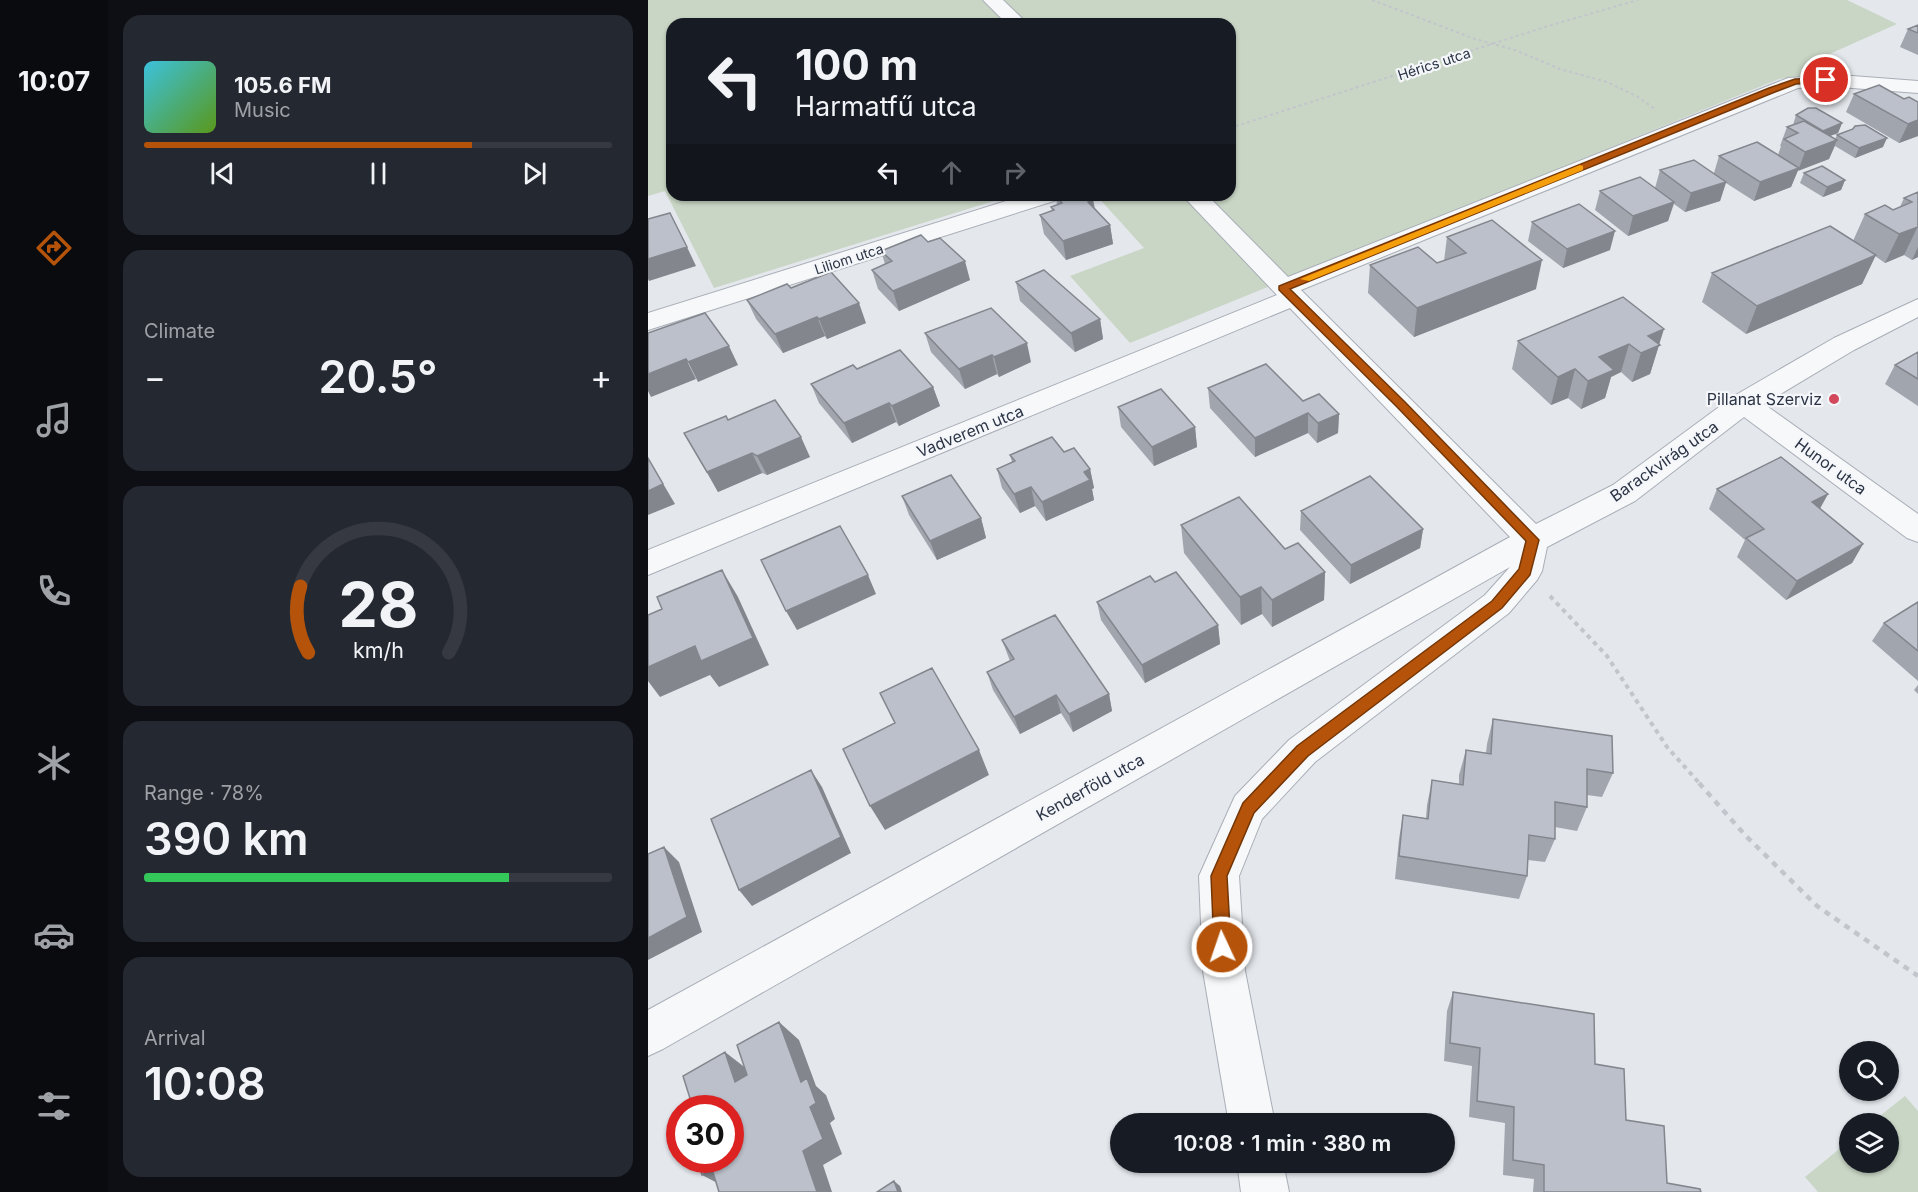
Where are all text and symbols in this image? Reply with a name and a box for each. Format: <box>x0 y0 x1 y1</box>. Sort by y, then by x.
text: 100 m <box>795 39 918 90</box>
icon: left <box>696 42 774 120</box>
street label: Hérics utca <box>1395 44 1472 83</box>
pin <box>1800 54 1851 105</box>
icon: arrive <box>1809 63 1842 96</box>
text: 10:07 <box>18 65 90 98</box>
text: 105.6 FM <box>234 72 332 98</box>
text: Harmatfű utca <box>795 90 977 123</box>
text: Music <box>234 98 291 122</box>
icon: left <box>872 156 905 189</box>
icon: ahead <box>935 156 968 189</box>
icon: right <box>998 156 1031 189</box>
icon: previous <box>206 157 239 190</box>
icon: pause <box>362 157 395 190</box>
icon: next <box>518 157 551 190</box>
icon: directions <box>33 227 75 269</box>
street label: Liliom utca <box>812 239 885 278</box>
text: Climate <box>144 319 215 343</box>
text: 20.5° <box>318 349 438 404</box>
text: − <box>144 357 166 397</box>
text: + <box>590 357 612 397</box>
place label: Pillanat Szerviz <box>1707 389 1822 409</box>
marker: Pillanat Szerviz <box>1827 392 1841 406</box>
icon: music <box>33 399 75 441</box>
street label: Vadverem utca <box>914 400 1026 462</box>
street label: Barackvirág utca <box>1606 416 1722 506</box>
street label: Hunor utca <box>1791 433 1871 499</box>
text: 28 <box>338 567 418 642</box>
icon: phone <box>33 570 75 612</box>
text: km/h <box>353 637 403 663</box>
icon: climate <box>33 742 75 784</box>
street label: Kenderföld utca <box>1033 749 1147 825</box>
text: Range · 78% <box>144 781 264 805</box>
text: 390 km <box>144 811 309 866</box>
icon: car <box>33 914 75 956</box>
position arrow <box>1190 915 1254 979</box>
text: Arrival <box>144 1026 206 1050</box>
map controls <box>1839 1041 1899 1173</box>
button: search <box>1839 1041 1899 1101</box>
text: 10:08 <box>144 1056 266 1111</box>
icon: filters <box>33 1085 75 1127</box>
speed limit sign: 30 <box>666 1095 744 1173</box>
button: layers <box>1839 1113 1899 1173</box>
text: 10:08 · 1 min · 380 m <box>1174 1130 1391 1156</box>

